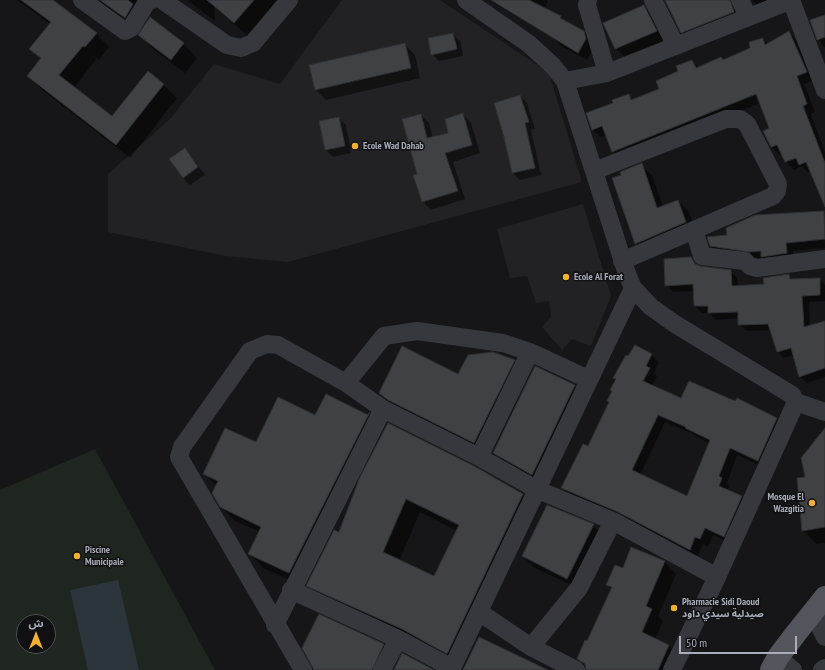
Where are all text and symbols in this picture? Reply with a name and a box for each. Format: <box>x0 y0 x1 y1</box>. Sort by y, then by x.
place label: Ecole Wad Dahab <box>363 140 424 152</box>
marker: Ecole Wad Dahab <box>350 141 360 151</box>
place label: Ecole Al Forat <box>574 271 623 283</box>
marker: Ecole Al Forat <box>561 272 571 282</box>
place label: Mosque El Wazgitia <box>767 491 804 514</box>
marker: Mosque El Wazgitia <box>807 498 817 508</box>
place label: Piscine Municipale <box>85 544 124 568</box>
marker: Piscine Municipale <box>72 551 82 561</box>
place label: Pharmacie Sidi Daoud صيدلية سيدي داود <box>682 596 764 620</box>
marker: Pharmacie Sidi Daoud صيدلية سيدي داود <box>669 603 679 613</box>
north arrow <box>16 614 56 654</box>
text: ش <box>28 616 44 630</box>
scale bar <box>681 628 799 654</box>
text: 50 m <box>686 635 707 650</box>

